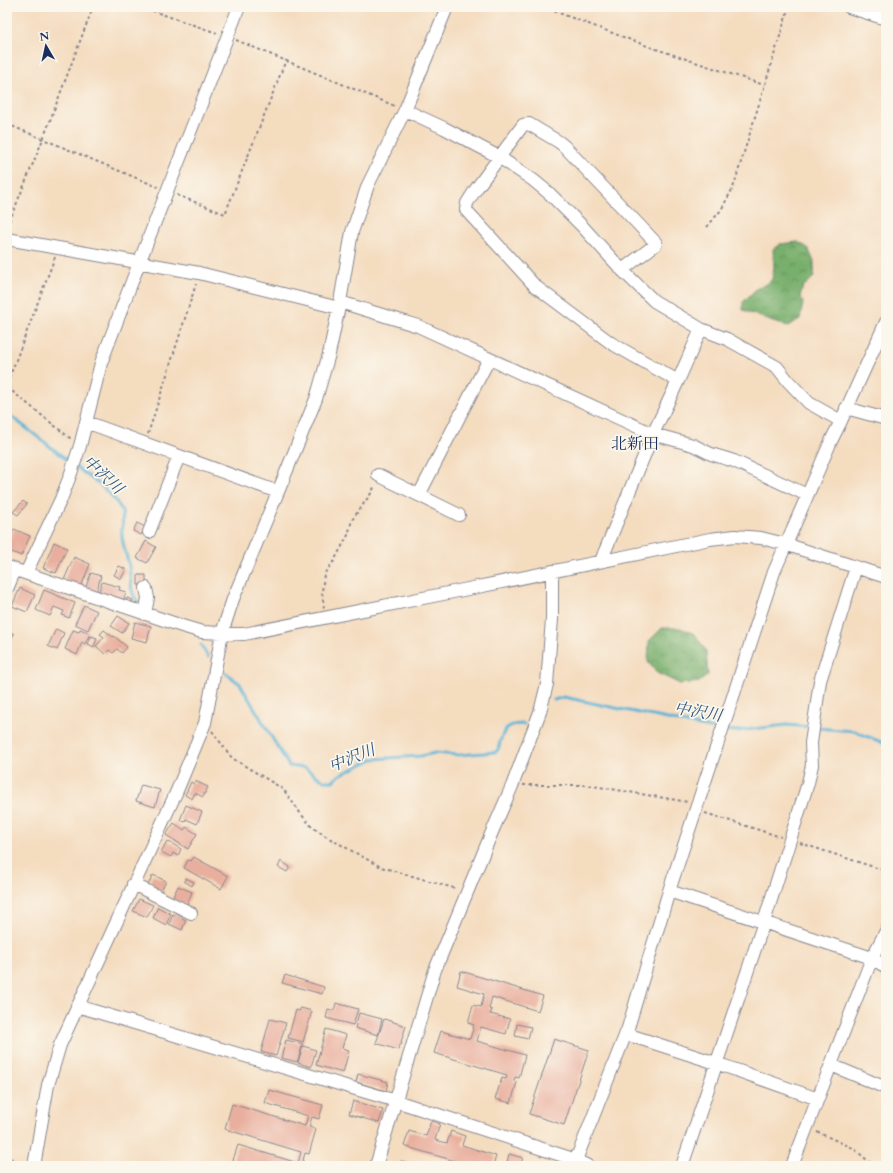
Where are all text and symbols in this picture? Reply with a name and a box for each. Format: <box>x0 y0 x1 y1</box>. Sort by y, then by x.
north arrow <box>26 26 66 66</box>
text: N <box>39 28 51 45</box>
district label: 北新田 <box>611 433 659 455</box>
water label: 中沢川 <box>78 451 130 501</box>
water label: 中沢川 <box>672 697 726 727</box>
water label: 中沢川 <box>326 738 380 777</box>

